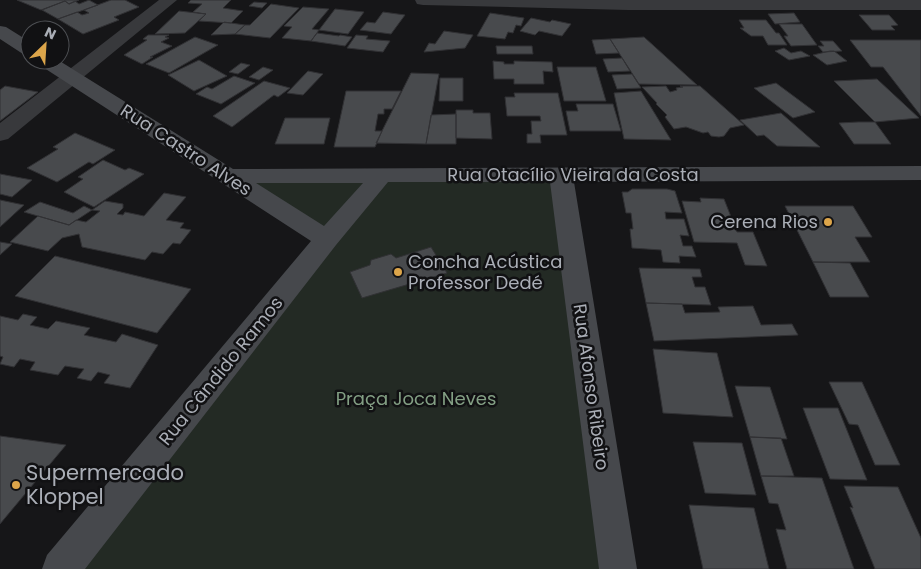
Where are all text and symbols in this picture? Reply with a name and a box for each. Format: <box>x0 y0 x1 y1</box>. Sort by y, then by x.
north arrow <box>20 20 70 70</box>
text: N <box>41 22 59 45</box>
street label: Rua Castro Alves <box>116 98 257 201</box>
street label: Rua Otacílio Vieira da Costa <box>447 162 699 187</box>
place label: Cerena Rios <box>710 209 818 234</box>
marker: Cerena Rios <box>822 216 834 228</box>
place label: Concha Acústica Professor Dedé <box>408 249 562 295</box>
marker: Concha Acústica Professor Dedé <box>392 266 404 278</box>
street label: Rua Cândido Ramos <box>153 291 288 450</box>
street label: Rua Afonso Ribeiro <box>567 302 616 472</box>
park label: Praça Joca Neves <box>336 386 496 411</box>
place label: Supermercado Kloppel <box>26 458 184 511</box>
marker: Supermercado Kloppel <box>10 479 22 491</box>

